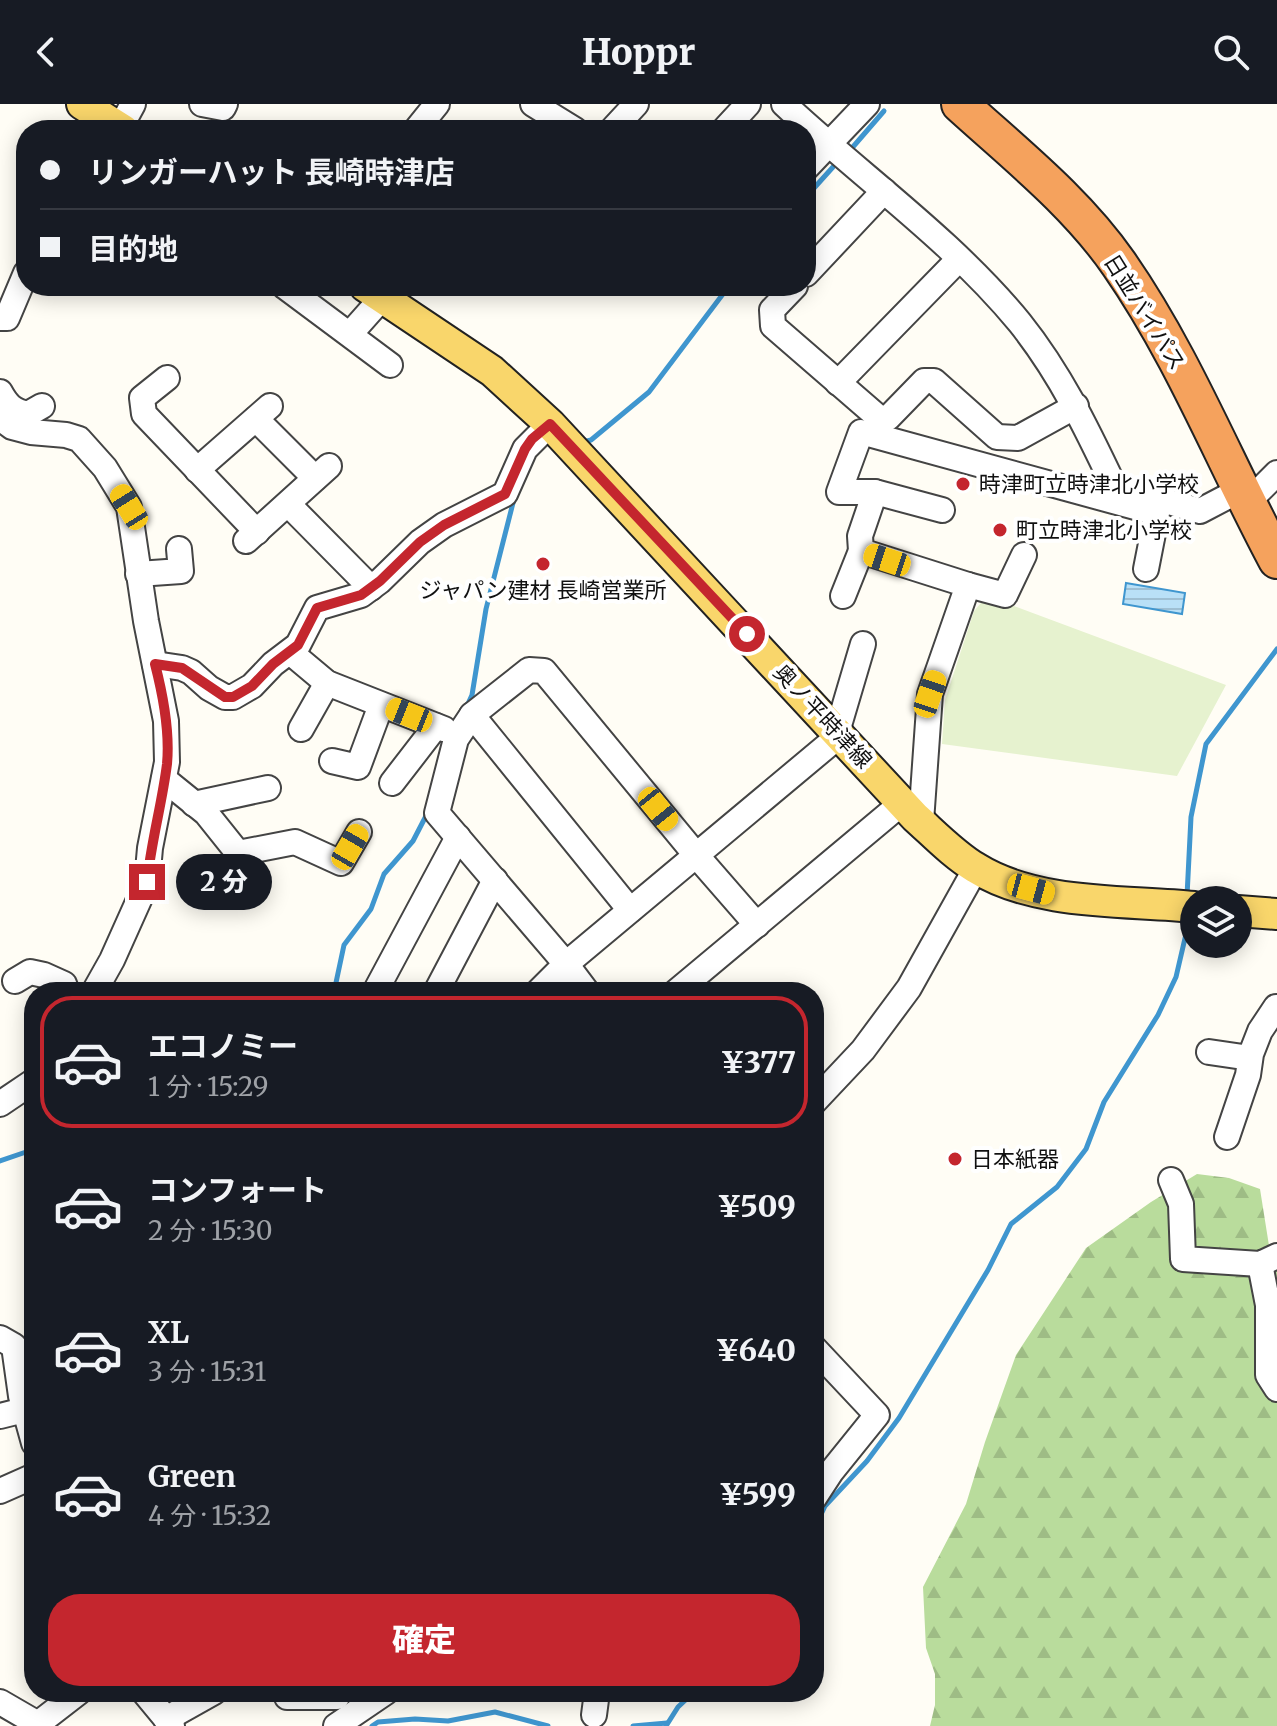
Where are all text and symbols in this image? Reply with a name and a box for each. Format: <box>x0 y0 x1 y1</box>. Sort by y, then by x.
icon: back <box>24 30 68 74</box>
text: Hoppr <box>582 30 695 75</box>
icon: search <box>1209 30 1253 74</box>
text: リンガーハット 長崎時津店 <box>88 153 455 191</box>
text: 目的地 <box>88 230 178 268</box>
street label: 日並バイパス <box>1098 249 1192 375</box>
place label: 時津町立時津北小学校 <box>979 470 1199 498</box>
marker: 時津町立時津北小学校 <box>954 475 972 493</box>
car <box>106 480 152 534</box>
place label: 町立時津北小学校 <box>1016 516 1192 544</box>
marker: 町立時津北小学校 <box>991 521 1009 539</box>
car <box>860 541 914 579</box>
marker: ジャパン建材 長崎営業所 <box>534 555 552 573</box>
place label: ジャパン建材 長崎営業所 <box>419 576 667 604</box>
route start <box>729 616 765 652</box>
street label: 奥ノ平時津線 <box>768 658 878 774</box>
car <box>911 667 949 721</box>
car <box>382 695 436 735</box>
car <box>634 783 682 835</box>
car <box>328 820 372 874</box>
callout: 2 分 <box>175 854 271 910</box>
route end <box>129 864 165 900</box>
text: 2 分 <box>200 865 248 898</box>
car <box>1005 871 1057 907</box>
map controls <box>1180 886 1252 958</box>
button: layers <box>1180 886 1252 958</box>
icon: car <box>52 1026 124 1098</box>
text: エコノミー <box>148 1027 298 1065</box>
text: ¥377 <box>720 1043 796 1081</box>
text: 1 分 · 15:29 <box>148 1070 269 1103</box>
place label: 日本紙器 <box>971 1145 1059 1173</box>
marker: 日本紙器 <box>946 1150 964 1168</box>
icon: car <box>52 1170 124 1242</box>
text: コンフォート <box>148 1171 327 1209</box>
text: ¥509 <box>717 1187 796 1225</box>
text: 2 分 · 15:30 <box>148 1214 273 1247</box>
text: XL <box>148 1313 189 1351</box>
icon: car <box>52 1314 124 1386</box>
text: ¥640 <box>716 1331 796 1369</box>
text: 3 分 · 15:31 <box>148 1355 266 1388</box>
text: Green <box>148 1457 236 1495</box>
icon: car <box>52 1458 124 1530</box>
text: ¥599 <box>719 1475 796 1513</box>
text: 4 分 · 15:32 <box>148 1499 271 1532</box>
button: 確定 <box>48 1594 800 1686</box>

